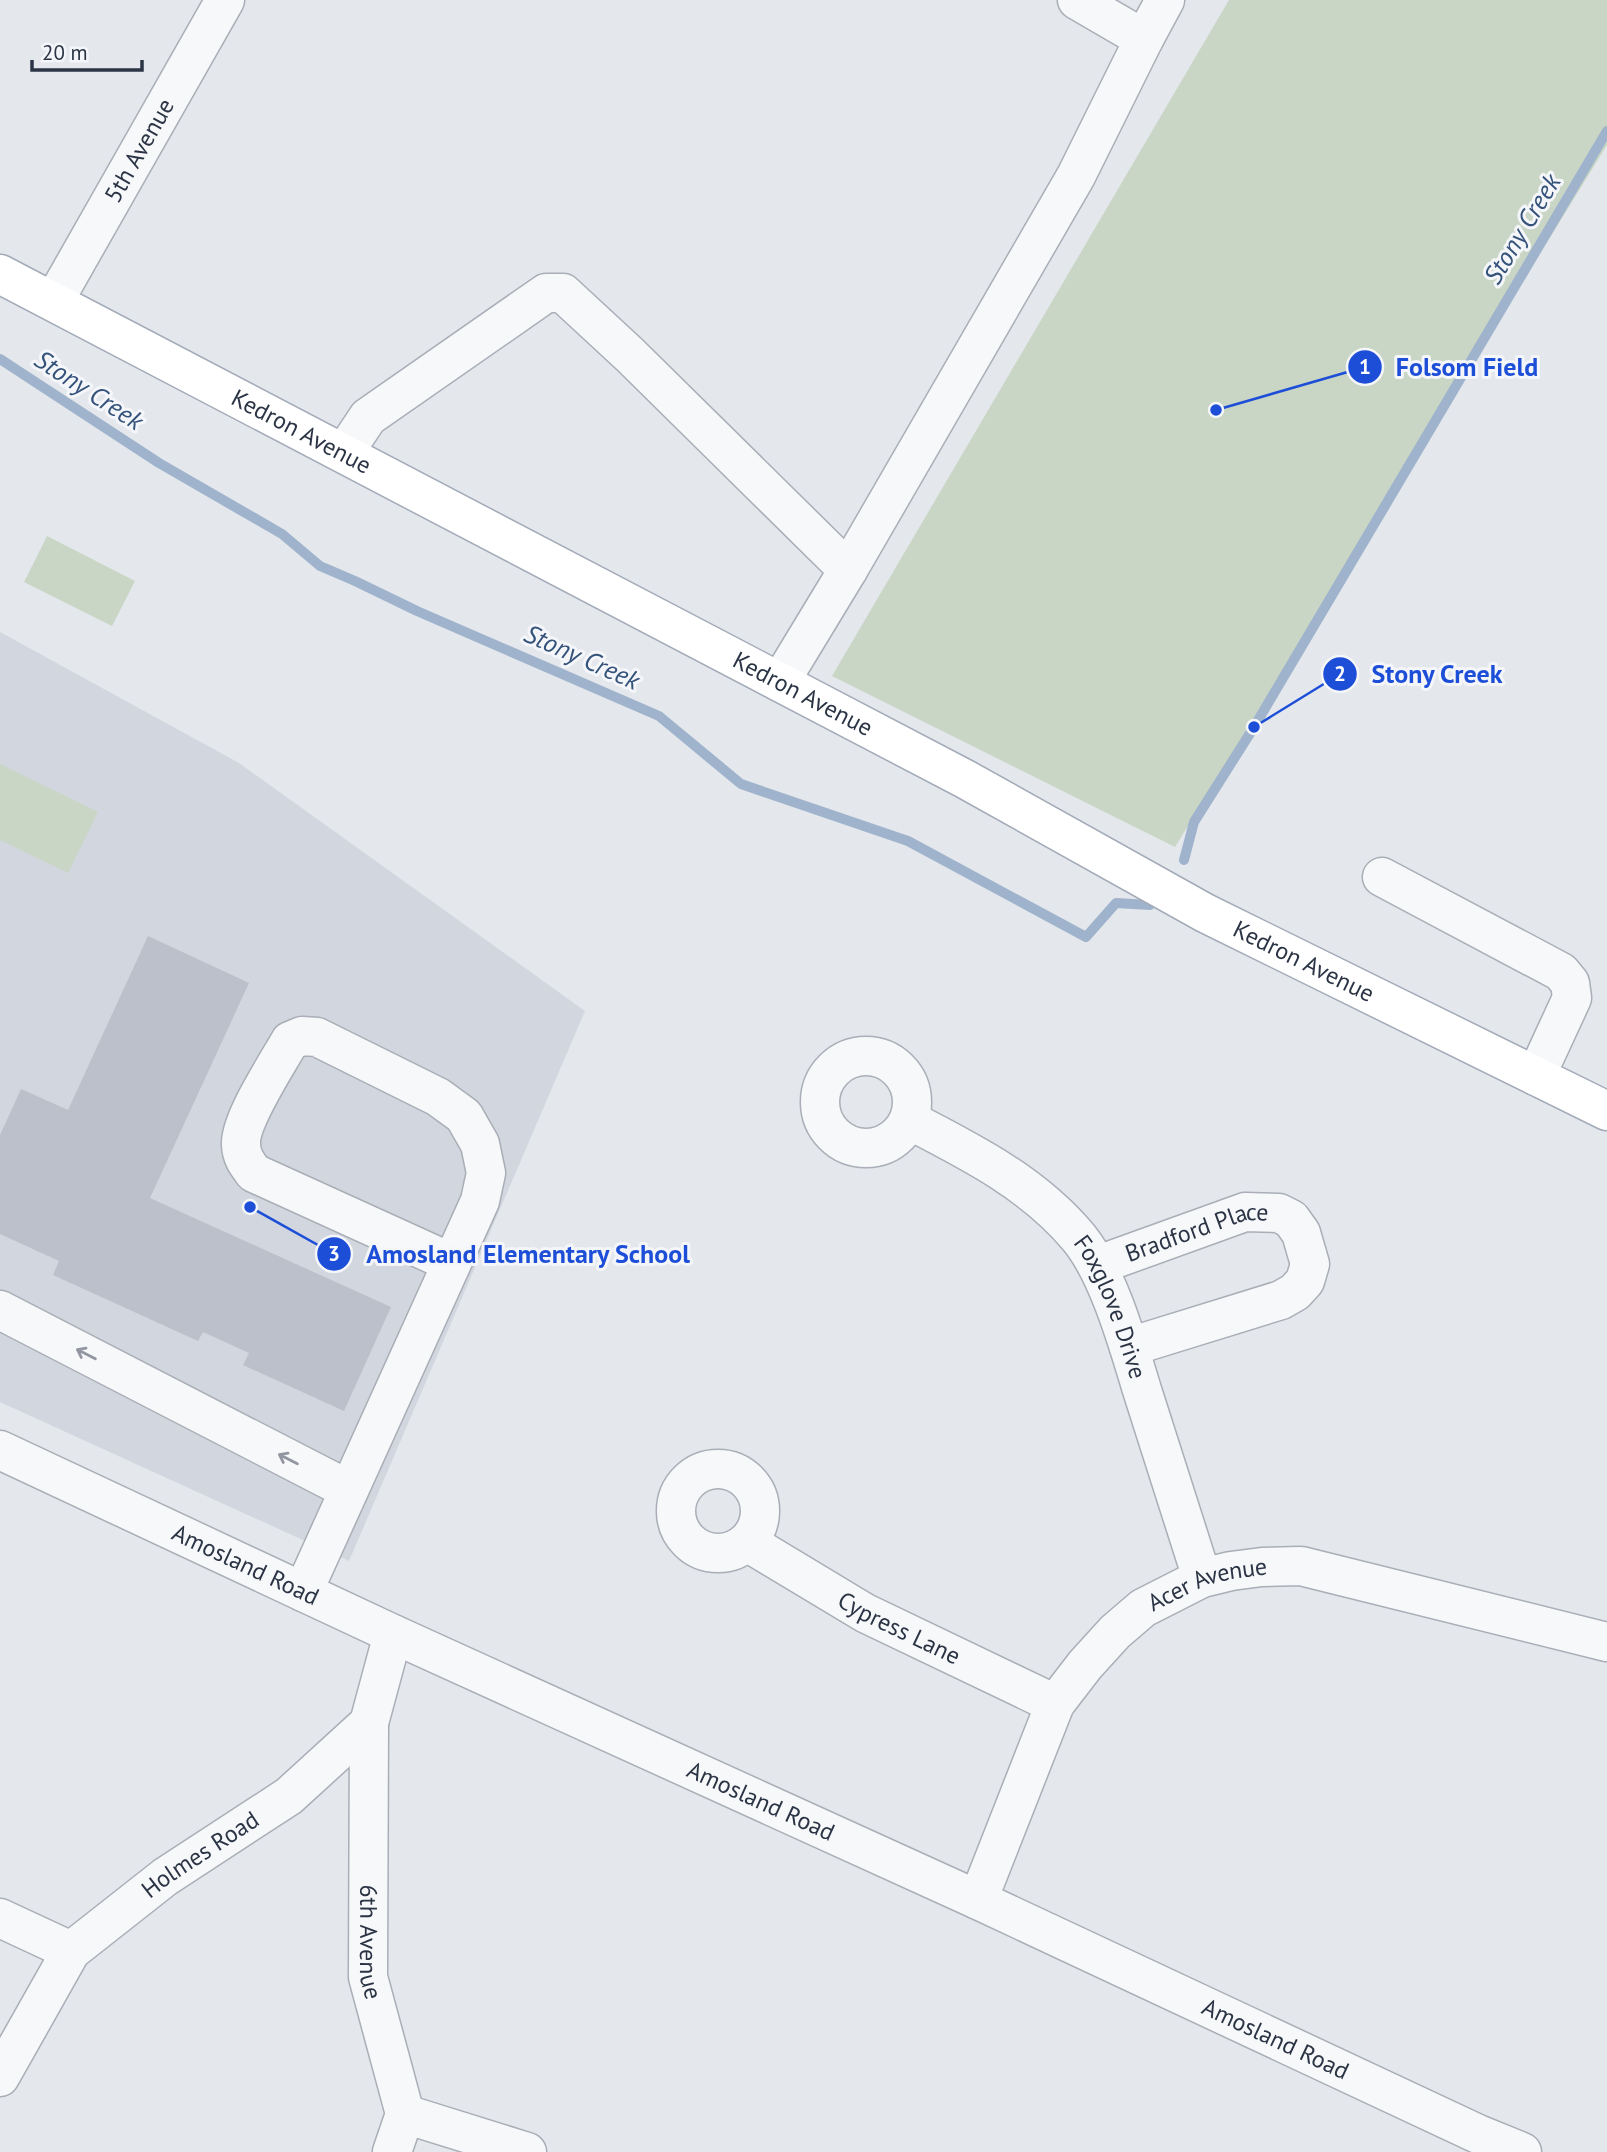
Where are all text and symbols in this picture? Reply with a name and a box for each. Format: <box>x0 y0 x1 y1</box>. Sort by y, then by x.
scale bar <box>32 28 142 72</box>
text: 20 m <box>42 39 88 66</box>
street label: 5th Avenue <box>97 93 181 208</box>
water label: Stony Creek <box>1476 166 1568 290</box>
water label: Stony Creek <box>29 342 151 438</box>
callout: Folsom Field <box>1347 344 1552 391</box>
text: Folsom Field <box>1396 350 1538 383</box>
text: 1 <box>1359 353 1371 380</box>
street label: Kedron Avenue <box>226 382 377 481</box>
water label: Stony Creek <box>519 616 646 697</box>
street label: Kedron Avenue <box>728 644 878 743</box>
callout: Stony Creek <box>1322 651 1518 698</box>
text: Stony Creek <box>1371 657 1503 690</box>
text: 2 <box>1334 660 1346 687</box>
street label: Kedron Avenue <box>1228 913 1380 1009</box>
street label: Bradford Place <box>1121 1196 1269 1269</box>
street label: Foxglove Drive <box>1067 1228 1154 1382</box>
callout: Amosland Elementary School <box>317 1230 704 1277</box>
text: Amosland Elementary School <box>366 1237 690 1270</box>
text: 3 <box>328 1240 340 1267</box>
one-way arrow <box>76 1347 97 1361</box>
one-way arrow <box>279 1451 299 1465</box>
street label: Amosland Road <box>167 1517 324 1612</box>
street label: Acer Avenue <box>1142 1550 1269 1618</box>
street label: Cypress Lane <box>832 1584 966 1671</box>
street label: Amosland Road <box>682 1754 840 1848</box>
street label: Holmes Road <box>135 1804 265 1905</box>
street label: 6th Avenue <box>353 1884 389 2003</box>
street label: Amosland Road <box>1197 1991 1354 2086</box>

